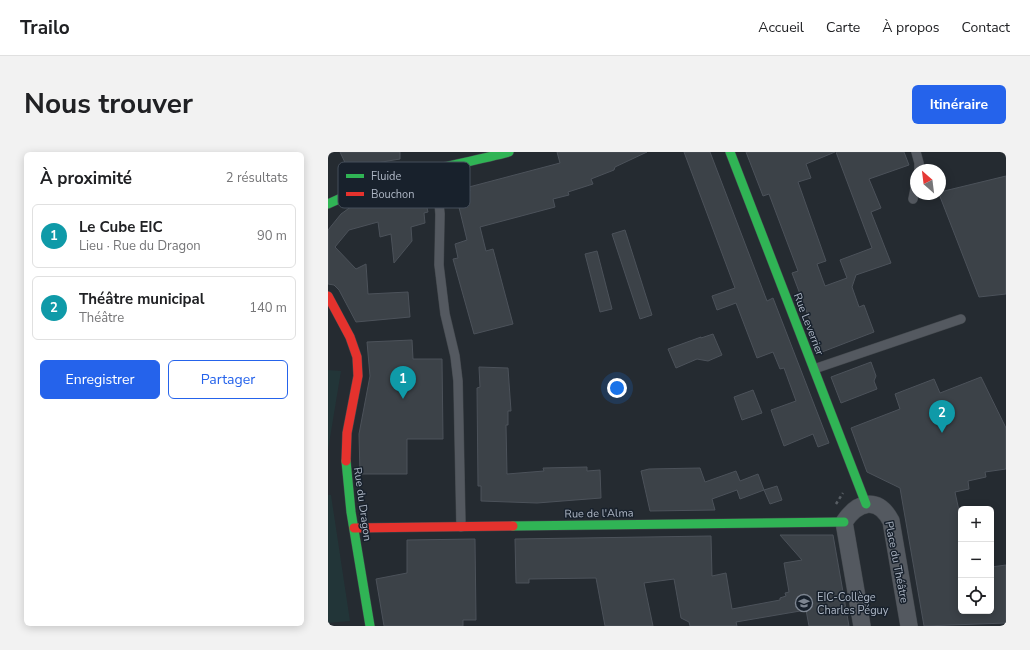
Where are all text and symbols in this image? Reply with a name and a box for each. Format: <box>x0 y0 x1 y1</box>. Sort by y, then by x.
text: Trailo <box>20 15 70 41</box>
text: Accueil <box>758 18 804 37</box>
text: Carte <box>826 18 860 37</box>
text: À propos <box>882 18 940 37</box>
text: Contact <box>962 18 1010 37</box>
text: Nous trouver <box>24 85 193 123</box>
button: Itinéraire <box>912 85 1006 124</box>
legend <box>338 162 470 208</box>
north arrow <box>910 164 946 200</box>
text: À proximité <box>40 167 132 190</box>
text: 2 résultats <box>226 169 288 187</box>
text: Fluide <box>371 169 401 184</box>
text: Bouchon <box>371 187 414 202</box>
text: Le Cube EIC <box>79 217 163 237</box>
text: 1 <box>50 227 58 245</box>
text: 90 m <box>257 227 287 245</box>
text: Lieu · Rue du Dragon <box>79 237 201 255</box>
text: Théâtre municipal <box>79 289 204 309</box>
street label: Rue Leverrier <box>790 291 827 358</box>
text: 2 <box>50 299 58 317</box>
text: 140 m <box>249 299 287 317</box>
text: Théâtre <box>79 309 124 327</box>
button: Enregistrer <box>40 360 160 399</box>
button: Partager <box>168 360 288 399</box>
pin: 1 <box>390 366 416 399</box>
your location <box>607 378 627 398</box>
pin: 2 <box>929 400 955 433</box>
street label: Rue du Dragon <box>350 466 375 542</box>
street label: Rue de l'Alma <box>564 505 634 522</box>
map controls <box>958 506 994 614</box>
button: + <box>958 506 994 542</box>
street label: Place du Théâtre <box>881 520 912 605</box>
button: − <box>958 542 994 578</box>
button: locate <box>958 578 994 614</box>
place label: EIC-Collège Charles Péguy <box>817 590 889 618</box>
school or university icon: EIC-Collège Charles Péguy <box>794 593 814 613</box>

